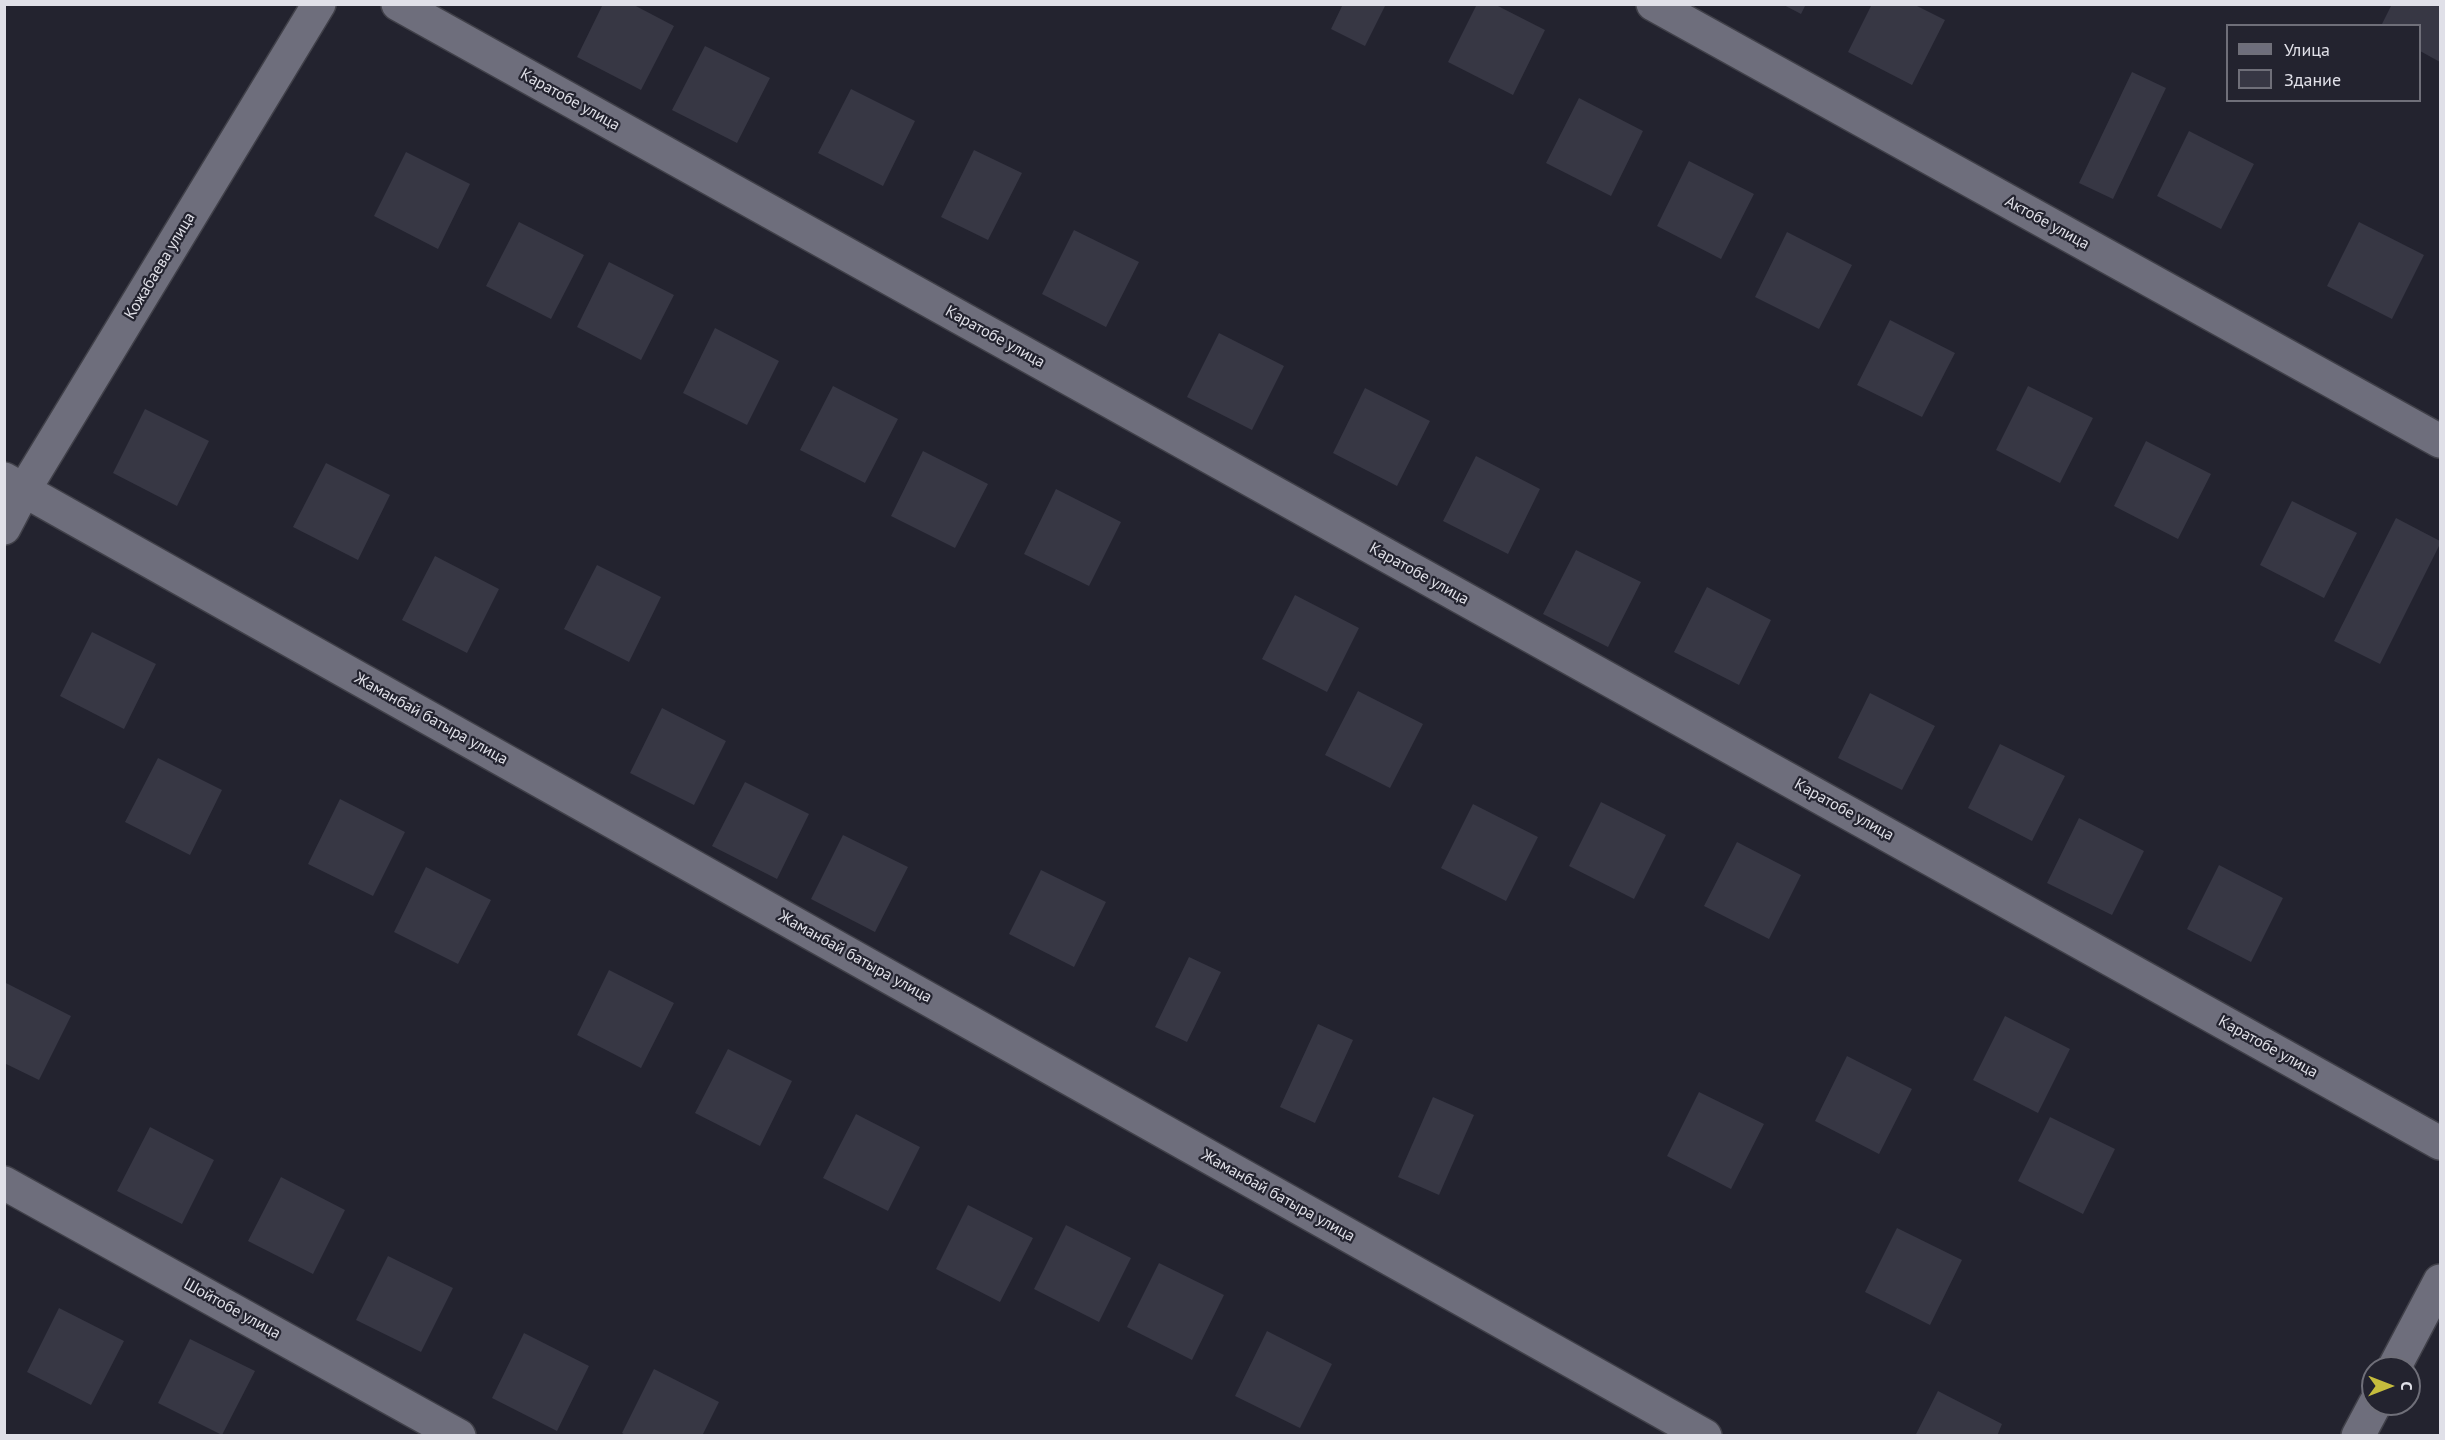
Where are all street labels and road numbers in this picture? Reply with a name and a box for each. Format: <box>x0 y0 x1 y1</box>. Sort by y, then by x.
street label: Каратобе улица <box>517 65 623 135</box>
street label: Актобе улица <box>2002 192 2092 254</box>
street label: Кожабаева улица <box>121 209 199 323</box>
street label: Каратобе улица <box>942 302 1048 372</box>
street label: Каратобе улица <box>1366 539 1472 609</box>
street label: Жаманбай батыра улица <box>351 669 511 769</box>
street label: Каратобе улица <box>1791 775 1897 845</box>
street label: Жаманбай батыра улица <box>775 907 935 1007</box>
street label: Каратобе улица <box>2215 1012 2321 1082</box>
street label: Жаманбай батыра улица <box>1198 1146 1358 1246</box>
street label: Шойтобе улица <box>180 1274 284 1344</box>

